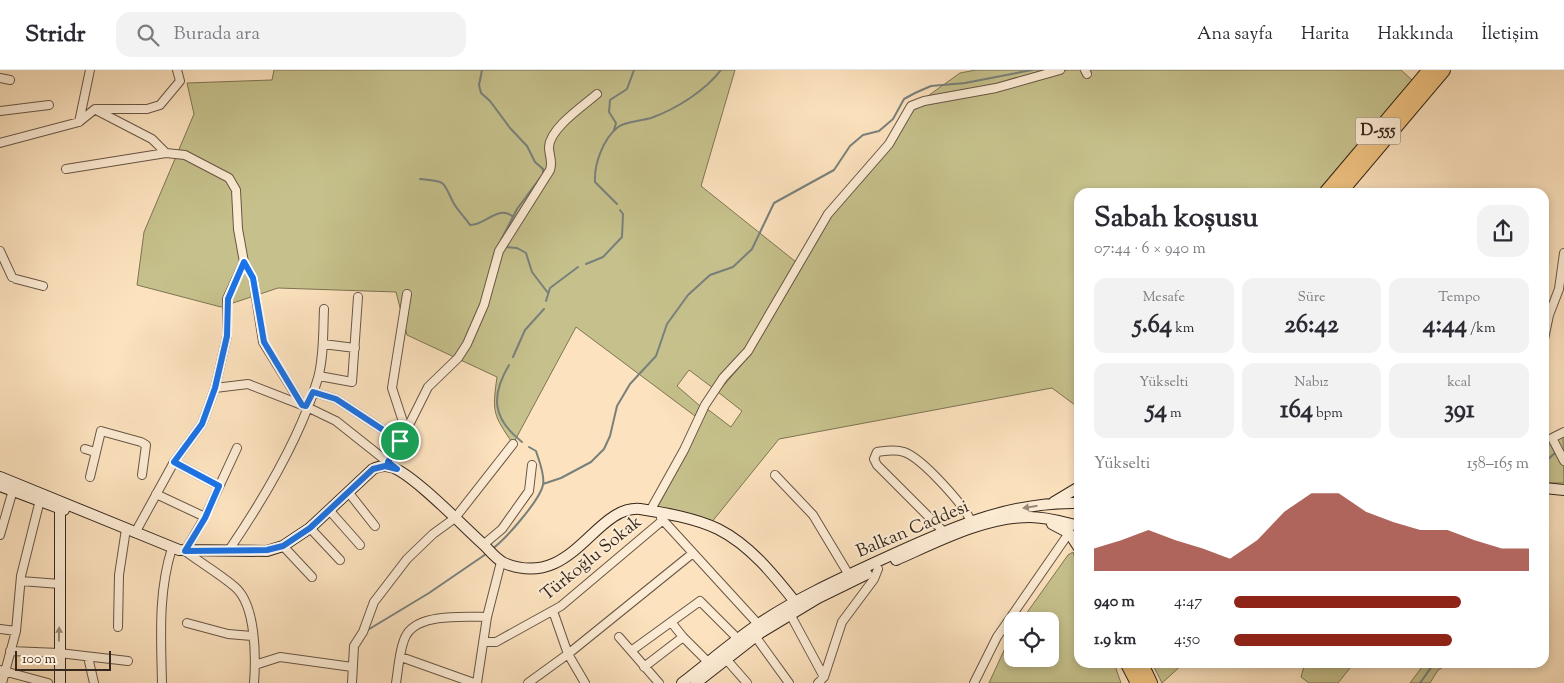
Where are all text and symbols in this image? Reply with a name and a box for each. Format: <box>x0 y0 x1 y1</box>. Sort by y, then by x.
search box <box>116 12 466 57</box>
text: Stridr <box>25 18 86 52</box>
icon: search <box>134 21 162 49</box>
text: Burada ara <box>174 21 260 48</box>
text: Ana sayfa <box>1197 22 1273 48</box>
text: Harita <box>1301 22 1349 48</box>
text: Hakkında <box>1377 22 1454 48</box>
text: İletişim <box>1482 22 1539 48</box>
road number: D-555 <box>1356 118 1400 144</box>
text: Sabah koşusu <box>1094 199 1258 239</box>
button: share <box>1477 205 1529 257</box>
text: 07:44 · 6 × 940 m <box>1094 238 1206 261</box>
text: Mesafe <box>1143 288 1185 308</box>
text: Süre <box>1297 288 1326 308</box>
text: Tempo <box>1438 288 1480 308</box>
text: 5.64 <box>1133 308 1172 344</box>
text: 26:42 <box>1284 308 1339 344</box>
text: 4:44 <box>1423 308 1467 344</box>
text: km <box>1172 319 1194 339</box>
text: /km <box>1467 319 1495 339</box>
text: Yükselti <box>1139 373 1188 393</box>
text: Nabız <box>1294 373 1329 393</box>
text: kcal <box>1447 373 1471 393</box>
text: 54 <box>1146 393 1167 429</box>
text: 164 <box>1280 393 1313 429</box>
text: 391 <box>1444 393 1474 429</box>
text: m <box>1167 404 1182 424</box>
text: bpm <box>1313 404 1343 424</box>
pin <box>379 420 421 462</box>
icon: arrive <box>386 427 414 455</box>
text: Yükselti <box>1094 453 1150 476</box>
text: 158–165 m <box>1467 453 1529 476</box>
street label: Balkan Caddesi <box>853 495 973 565</box>
one-way arrow <box>1022 503 1038 511</box>
street label: Türkoğlu Sokak <box>536 510 648 608</box>
text: 940 m <box>1094 591 1135 614</box>
text: 4:47 <box>1174 591 1202 614</box>
map controls <box>1004 612 1059 667</box>
button: locate <box>1004 612 1059 667</box>
one-way arrow <box>55 626 63 642</box>
text: 1.9 km <box>1094 629 1136 652</box>
text: 4:50 <box>1174 629 1200 652</box>
scale bar <box>15 648 111 671</box>
text: 100 m <box>22 650 56 670</box>

